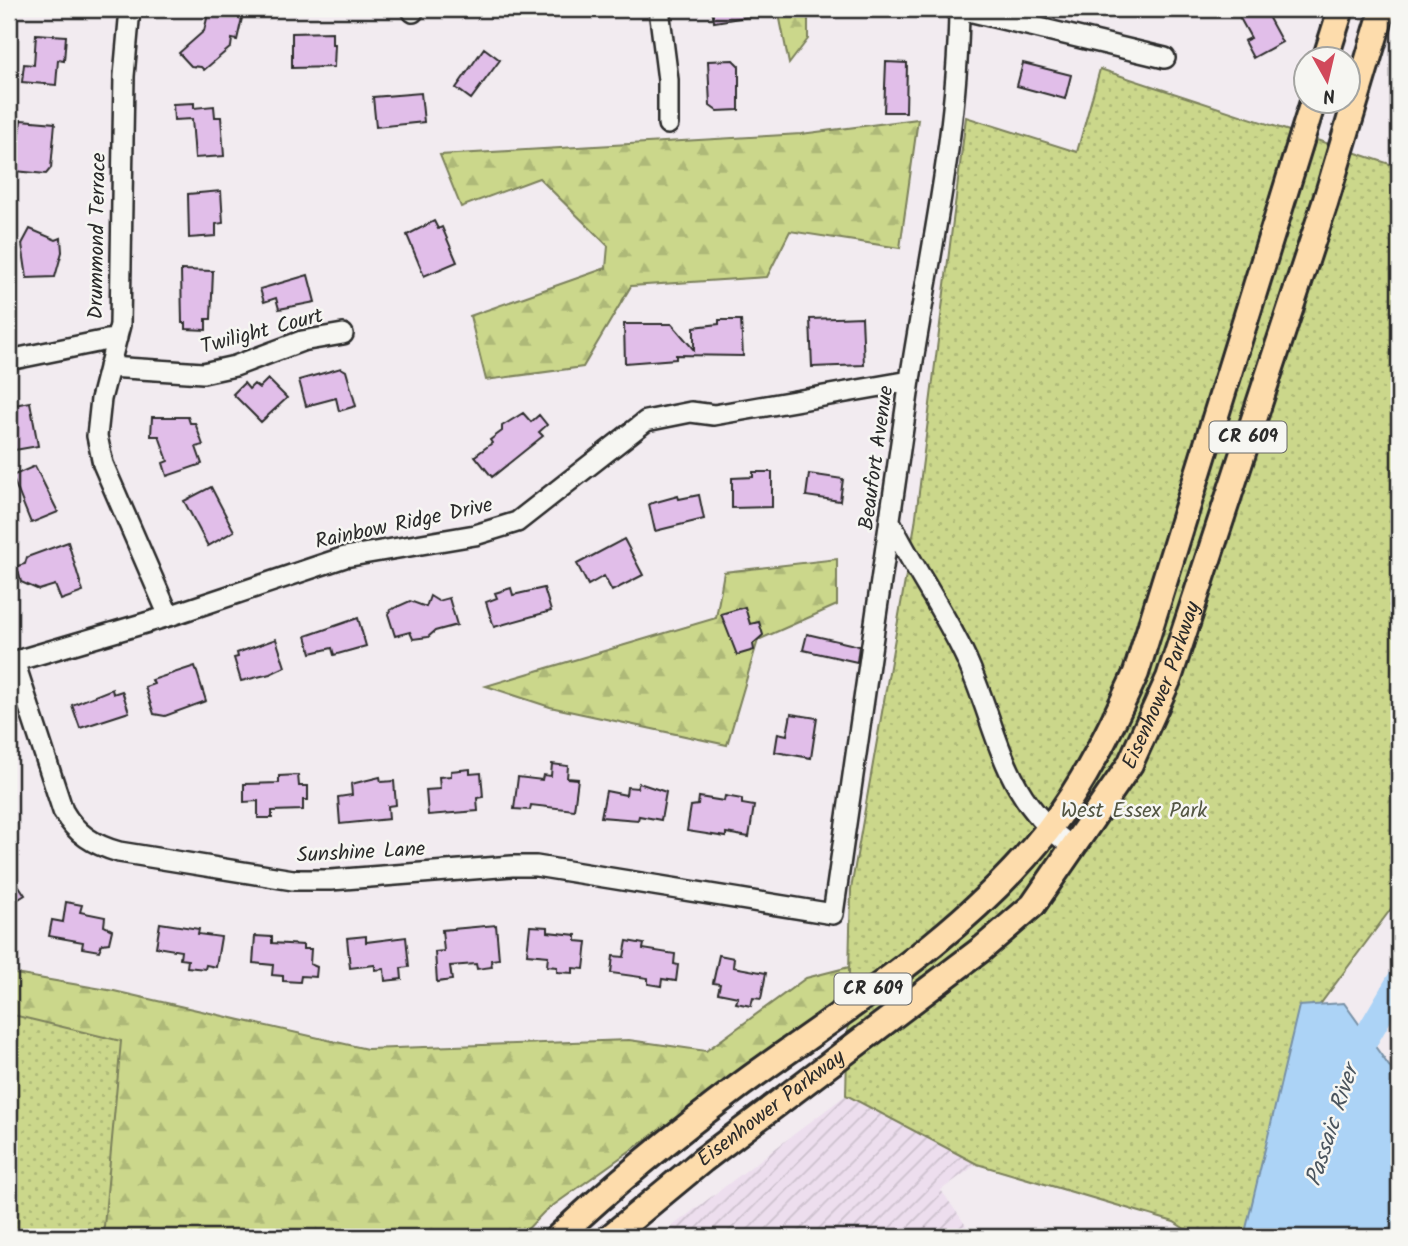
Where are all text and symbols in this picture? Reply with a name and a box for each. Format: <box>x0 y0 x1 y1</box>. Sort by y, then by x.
north arrow <box>1292 46 1362 116</box>
text: N <box>1321 79 1337 111</box>
street label: Drummond Terrace <box>80 152 116 320</box>
street label: Twilight Court <box>197 300 328 364</box>
street label: Beaufort Avenue <box>851 383 904 532</box>
road number: CR 609 <box>1210 422 1286 452</box>
street label: Rainbow Ridge Drive <box>312 489 496 559</box>
street label: Eisenhower Parkway <box>1113 597 1210 775</box>
park label: West Essex Park <box>1061 795 1207 828</box>
street label: Sunshine Lane <box>296 833 427 873</box>
road number: CR 609 <box>834 973 912 1004</box>
street label: Eisenhower Parkway <box>690 1041 852 1176</box>
water label: Passaic River <box>1297 1057 1371 1191</box>

